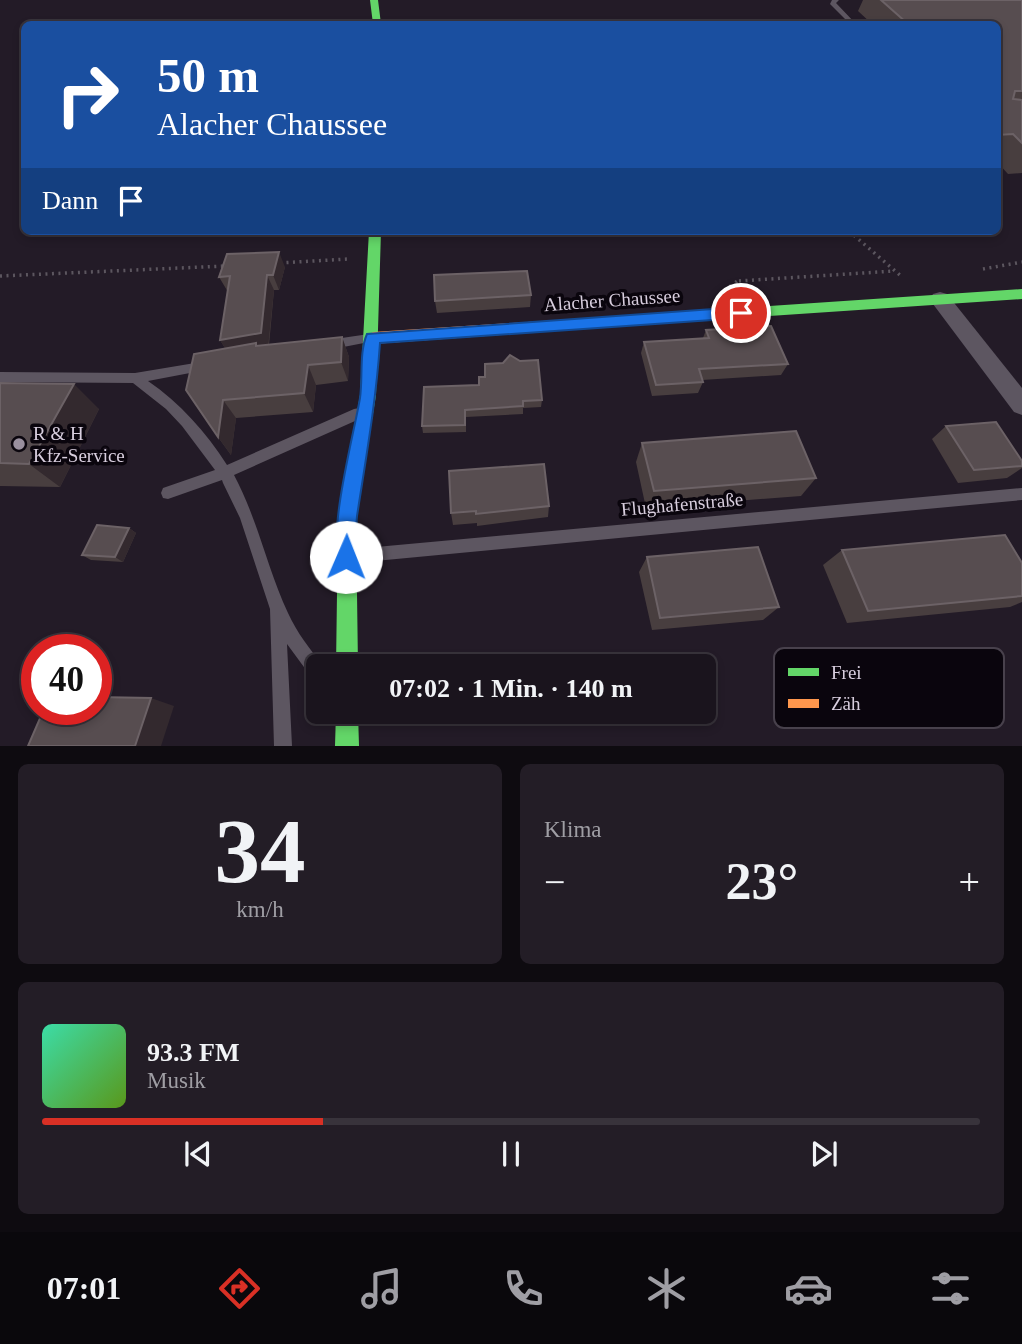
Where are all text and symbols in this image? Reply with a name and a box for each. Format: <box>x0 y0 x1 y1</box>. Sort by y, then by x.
text: 50 m <box>157 48 259 103</box>
icon: right <box>42 49 133 140</box>
text: Alacher Chaussee <box>157 106 387 142</box>
icon: arrive <box>112 182 150 220</box>
text: Dann <box>42 186 98 215</box>
pin <box>711 283 771 343</box>
street label: Alacher Chaussee <box>543 285 681 315</box>
icon: arrive <box>722 294 760 332</box>
place label: R & H Kfz-Service <box>33 423 125 466</box>
marker: R & H Kfz-Service <box>11 436 27 452</box>
street label: Flughafenstraße <box>620 488 744 520</box>
position arrow <box>309 520 383 594</box>
speed limit sign: 40 <box>21 634 112 725</box>
legend <box>774 648 1004 728</box>
text: Frei <box>831 662 862 683</box>
text: 07:02 · 1 Min. · 140 m <box>389 674 633 703</box>
text: Zäh <box>831 693 861 714</box>
text: 34 <box>215 801 306 902</box>
text: Klima <box>544 817 602 842</box>
text: 23° <box>726 853 798 910</box>
text: − <box>544 861 565 903</box>
text: + <box>959 861 980 903</box>
text: km/h <box>236 897 284 922</box>
text: 93.3 FM <box>147 1038 239 1067</box>
text: Musik <box>147 1068 206 1093</box>
icon: previous <box>179 1135 217 1173</box>
icon: pause <box>492 1135 530 1173</box>
icon: next <box>805 1135 843 1173</box>
icon: directions <box>215 1264 264 1313</box>
icon: music <box>357 1264 406 1313</box>
icon: phone <box>499 1264 548 1313</box>
icon: climate <box>642 1264 691 1313</box>
icon: car <box>784 1264 833 1313</box>
icon: filters <box>926 1264 975 1313</box>
text: 07:01 <box>47 1270 121 1306</box>

